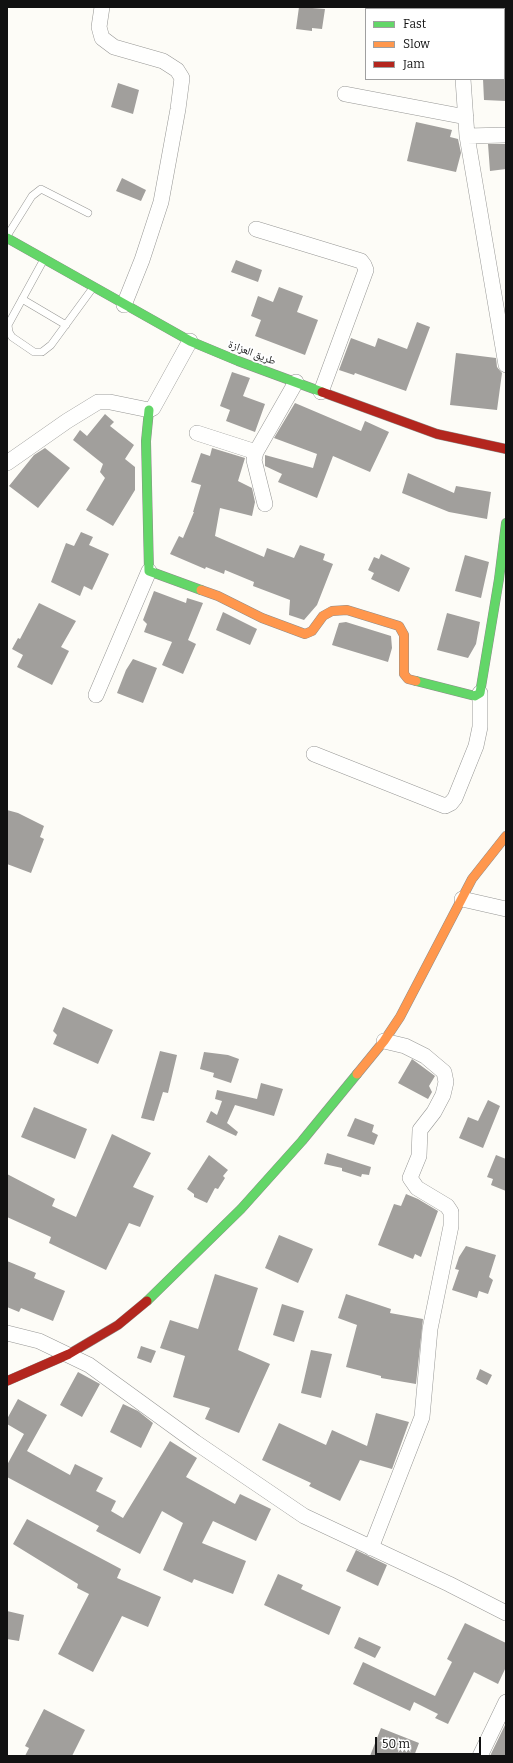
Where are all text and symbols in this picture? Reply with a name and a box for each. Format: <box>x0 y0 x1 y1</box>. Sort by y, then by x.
legend <box>365 8 505 80</box>
text: Fast <box>403 17 426 31</box>
text: Slow <box>403 37 430 51</box>
text: Jam <box>403 57 425 71</box>
street label: طريق العزازة <box>226 338 278 368</box>
scale bar <box>377 1729 483 1755</box>
text: 50 m <box>382 1737 410 1751</box>

